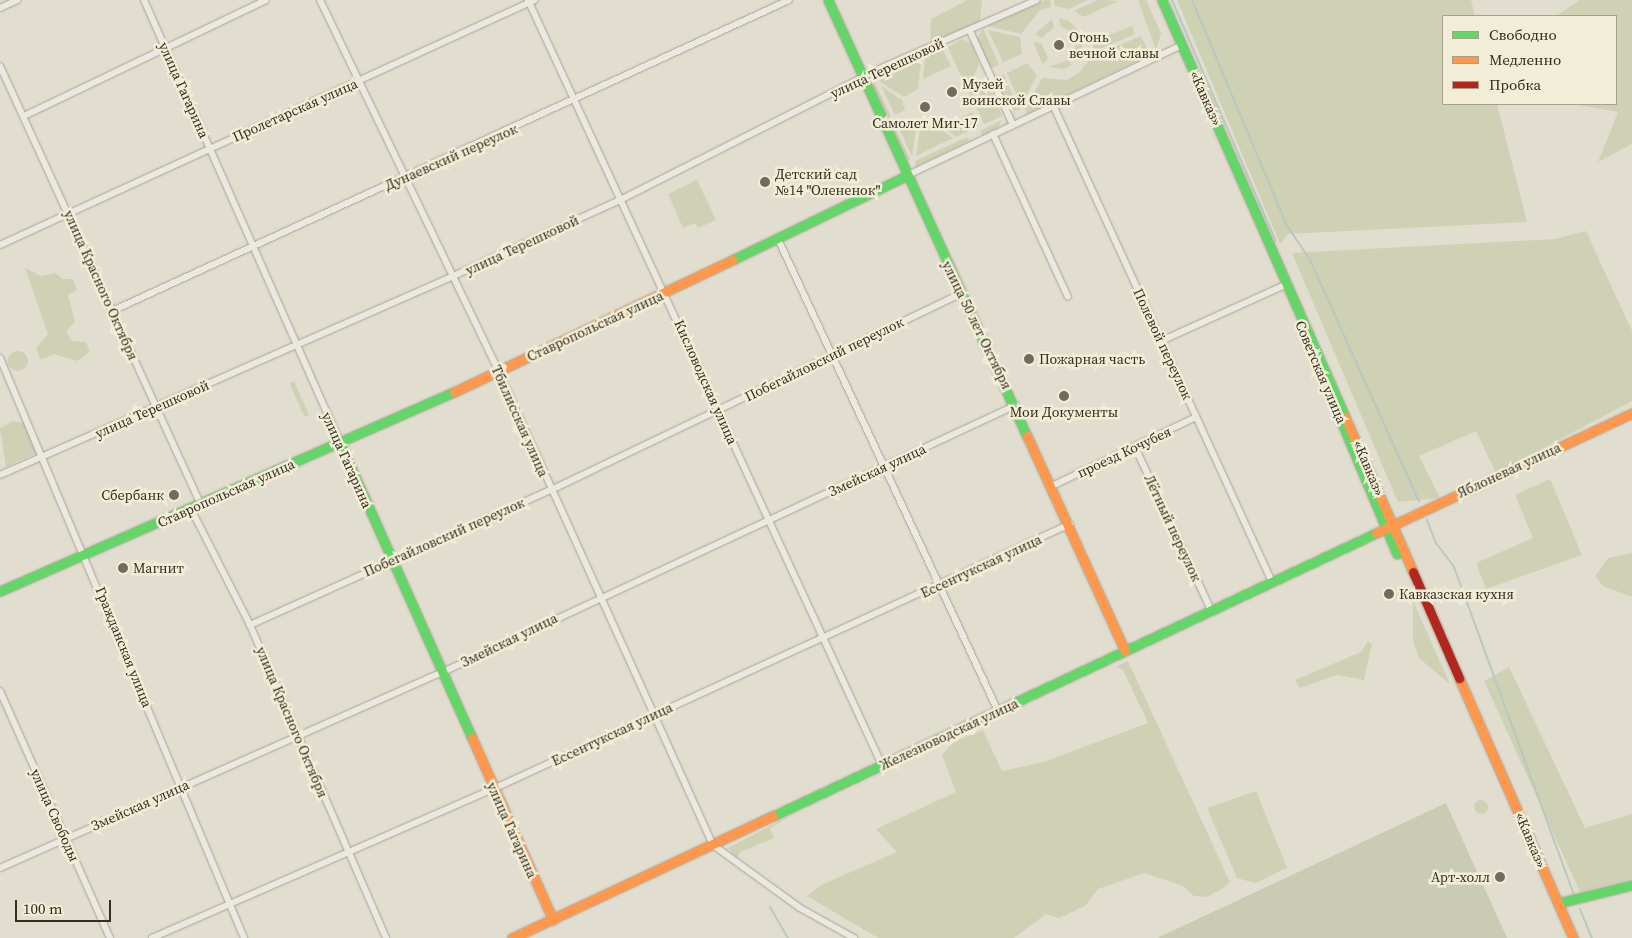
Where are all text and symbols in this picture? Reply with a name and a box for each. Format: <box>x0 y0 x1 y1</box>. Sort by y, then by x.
legend <box>1442 15 1617 105</box>
text: Свободно <box>1489 24 1557 45</box>
place label: Огонь вечной славы <box>1069 29 1159 62</box>
street label: улица Терешковой <box>827 34 947 102</box>
street label: улица Гагарина <box>155 39 213 141</box>
marker: Огонь вечной славы <box>1053 39 1065 51</box>
text: Медленно <box>1489 49 1561 70</box>
street label: «Кавказ» <box>1187 68 1225 128</box>
text: Пробка <box>1489 74 1541 95</box>
street label: Пролетарская улица <box>230 75 360 145</box>
place label: Музей воинской Славы <box>962 76 1071 108</box>
marker: Музей воинской Славы <box>946 86 958 98</box>
marker: Самолет Миг-17 <box>919 101 931 113</box>
place label: Самолет Миг-17 <box>872 115 978 131</box>
street label: Дунаевский переулок <box>382 120 520 194</box>
place label: Детский сад №14 "Олененок" <box>775 166 881 198</box>
marker: Детский сад №14 "Олененок" <box>759 176 771 188</box>
street label: улица Красного Октября <box>60 207 142 363</box>
street label: улица Терешковой <box>462 211 582 279</box>
street label: улица 50 лет Октября <box>939 258 1015 392</box>
street label: Полевой переулок <box>1130 286 1196 402</box>
street label: Ставропольская улица <box>524 287 666 365</box>
street label: Побегайловский переулок <box>742 313 906 405</box>
street label: Кисловодская улица <box>671 317 741 447</box>
street label: Советская улица <box>1292 318 1350 426</box>
place label: Пожарная часть <box>1039 351 1145 367</box>
marker: Пожарная часть <box>1023 353 1035 365</box>
street label: Тбилисская улица <box>488 363 552 479</box>
street label: улица Терешковой <box>92 376 212 442</box>
marker: Мои Документы <box>1058 390 1070 402</box>
place label: Мои Документы <box>1010 404 1118 420</box>
street label: улица Гагарина <box>318 409 376 511</box>
street label: проезд Кочубея <box>1074 423 1174 481</box>
street label: «Кавказ» <box>1350 438 1388 498</box>
street label: Яблоневая улица <box>1455 439 1563 501</box>
street label: Змейская улица <box>826 440 928 500</box>
street label: Ставропольская улица <box>155 455 297 531</box>
street label: Лётный переулок <box>1141 472 1205 584</box>
place label: Сбербанк <box>101 487 164 503</box>
marker: Сбербанк <box>168 489 180 501</box>
street label: Побегайловский переулок <box>361 494 527 580</box>
street label: Ессентукская улица <box>918 531 1044 601</box>
place label: Магнит <box>133 560 184 576</box>
marker: Магнит <box>117 562 129 574</box>
street label: Гражданская улица <box>92 584 156 710</box>
place label: Кавказская кухня <box>1399 586 1514 602</box>
marker: Кавказская кухня <box>1383 588 1395 600</box>
street label: Змейская улица <box>458 609 560 671</box>
street label: улица Красного Октября <box>253 644 331 800</box>
street label: Железноводская улица <box>877 694 1021 774</box>
street label: Ессентукская улица <box>549 699 675 769</box>
street label: улица Свободы <box>27 766 83 864</box>
street label: Змейская улица <box>88 776 192 834</box>
street label: улица Гагарина <box>483 779 541 881</box>
street label: «Кавказ» <box>1512 810 1550 870</box>
place label: Арт-холл <box>1431 869 1490 885</box>
marker: Арт-холл <box>1494 871 1506 883</box>
scale bar <box>18 890 114 922</box>
text: 100 m <box>23 898 63 919</box>

